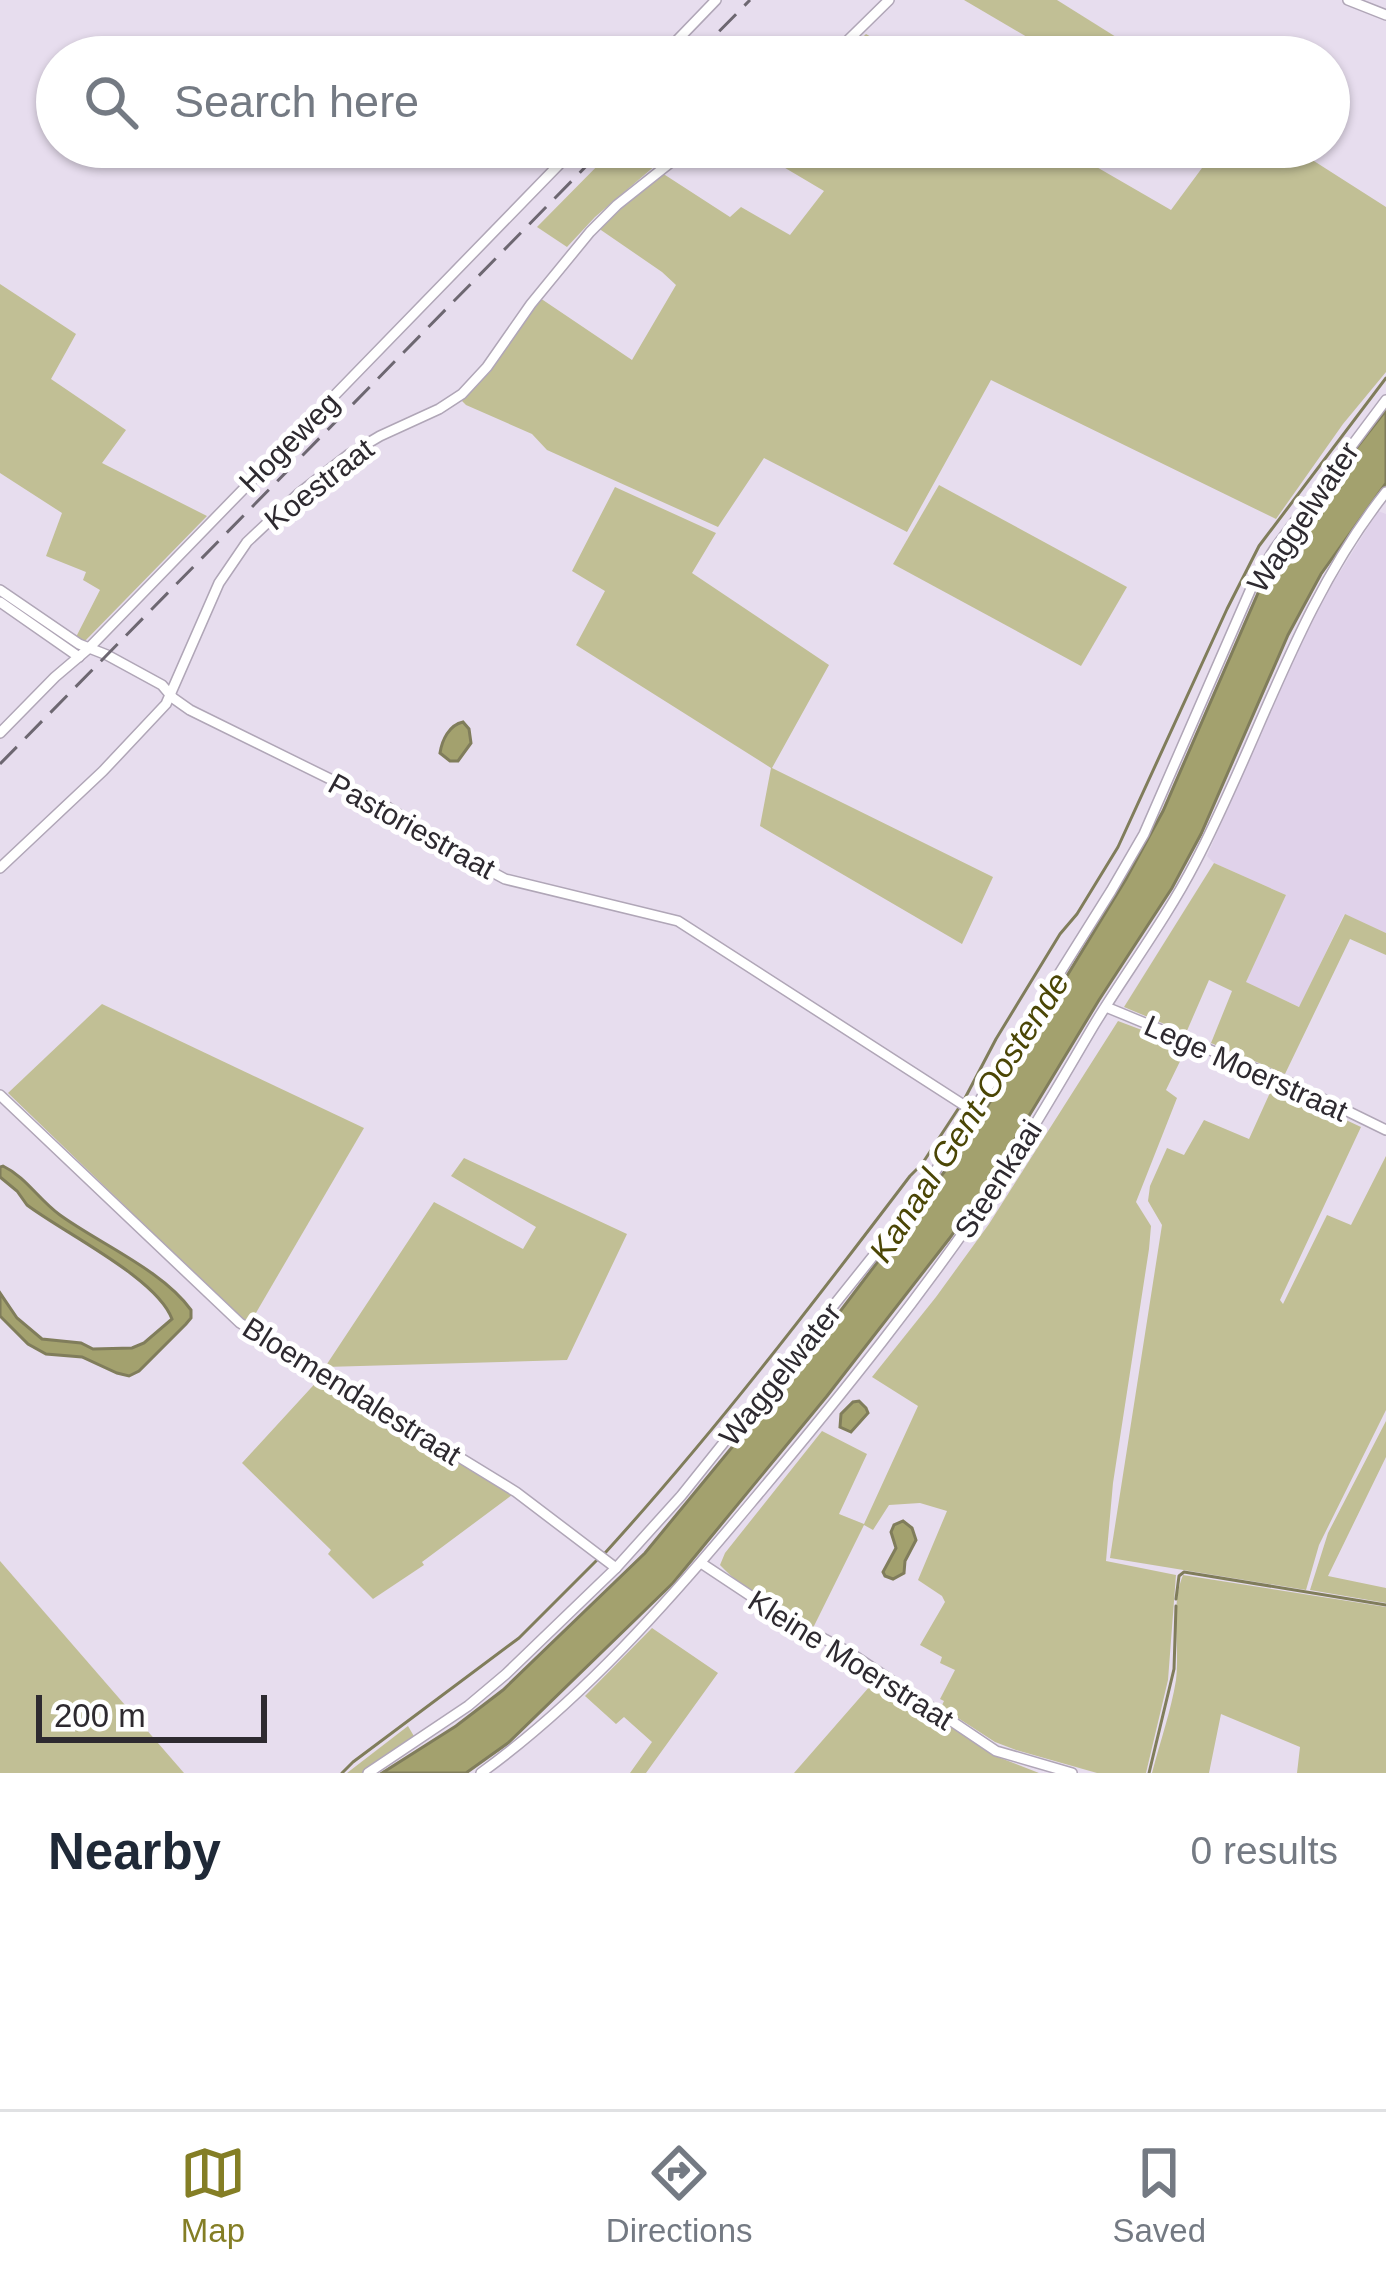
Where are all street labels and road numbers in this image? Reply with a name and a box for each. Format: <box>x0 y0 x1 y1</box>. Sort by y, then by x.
street label: Hogeweg <box>233 386 345 498</box>
street label: Koestraat <box>258 431 380 537</box>
street label: Waggelwater <box>1241 436 1365 598</box>
street label: Pastoriestraat <box>323 767 502 886</box>
street label: Lege Moerstraat <box>1140 1009 1353 1128</box>
street label: Steenkaai <box>948 1114 1048 1244</box>
street label: Waggelwater <box>712 1296 848 1452</box>
street label: Bloemendalestraat <box>237 1311 467 1472</box>
street label: Kleine Moerstraat <box>743 1584 960 1737</box>

